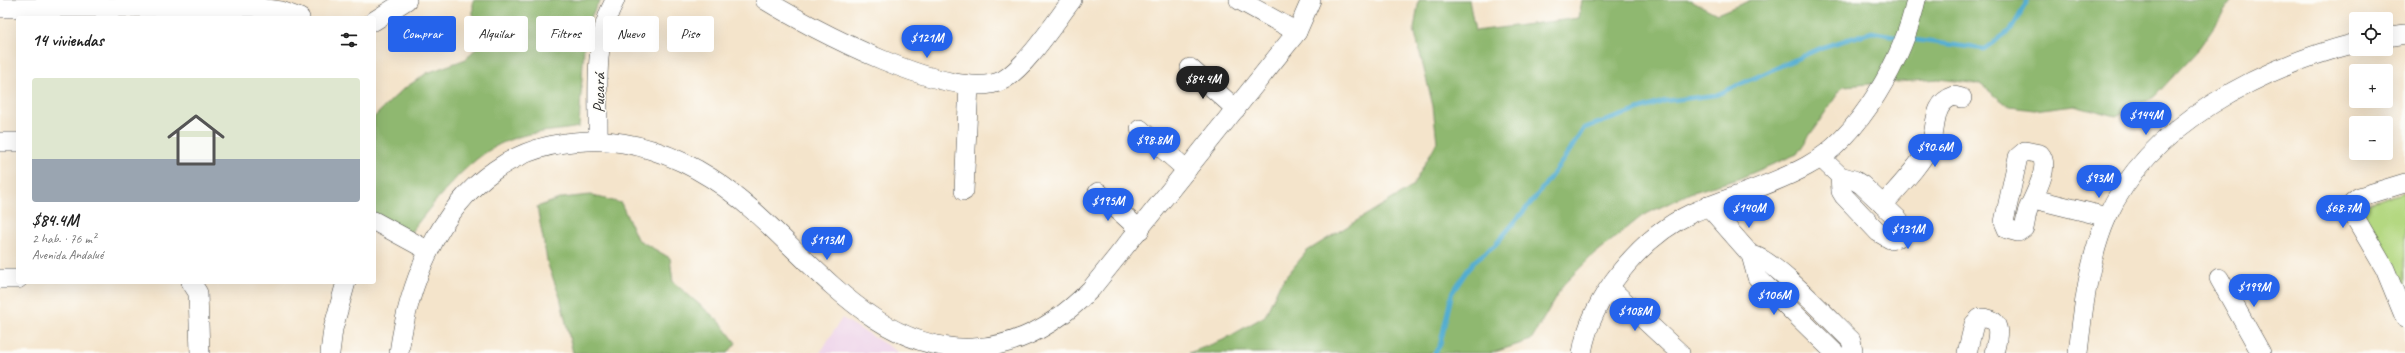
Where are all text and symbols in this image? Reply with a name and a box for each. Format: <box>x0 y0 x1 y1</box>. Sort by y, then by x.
map controls <box>2349 12 2393 160</box>
button: locate <box>2349 12 2393 56</box>
chip: Comprar <box>388 16 456 52</box>
chip: Alquilar <box>464 16 528 52</box>
chip: Filtros <box>536 16 595 52</box>
chip: Nuevo <box>603 16 659 52</box>
chip: Piso <box>667 16 714 52</box>
pin: $121M <box>899 25 955 59</box>
icon: filters <box>338 29 360 51</box>
text: 14 viviendas <box>32 30 103 51</box>
text: $121M <box>911 30 943 46</box>
button: + <box>2349 64 2393 108</box>
pin: $84.4M <box>1170 66 1236 100</box>
street label: Pucará <box>588 71 610 113</box>
text: $84.4M <box>1185 71 1221 87</box>
pin: $144M <box>2118 102 2174 136</box>
icon: home <box>160 104 232 176</box>
text: $144M <box>2130 107 2162 123</box>
button: − <box>2349 116 2393 160</box>
pin: $98.8M <box>1121 127 1187 161</box>
text: $98.8M <box>1136 132 1172 148</box>
pin: $90.6M <box>1902 134 1968 168</box>
text: $90.6M <box>1917 139 1953 155</box>
pin: $93M <box>2075 165 2123 199</box>
text: $93M <box>2086 170 2112 186</box>
pin: $195M <box>1080 188 1136 222</box>
text: $195M <box>1092 193 1124 209</box>
pin: $140M <box>1721 195 1777 229</box>
pin: $68.7M <box>2310 195 2376 229</box>
text: $140M <box>1733 200 1765 216</box>
text: $68.7M <box>2325 200 2361 216</box>
text: $84.4M <box>32 210 78 231</box>
pin: $131M <box>1880 216 1936 250</box>
text: $131M <box>1892 221 1924 237</box>
pin: $113M <box>799 227 855 261</box>
text: 2 hab. · 76 m² <box>32 231 96 247</box>
text: $113M <box>811 232 843 248</box>
text: Avenida Andalué <box>32 247 103 263</box>
pin: $199M <box>2226 274 2282 308</box>
text: $199M <box>2238 279 2270 295</box>
pin: $106M <box>1746 282 1802 316</box>
text: $106M <box>1757 287 1791 303</box>
pin: $108M <box>1607 298 1663 332</box>
text: $108M <box>1619 303 1651 319</box>

